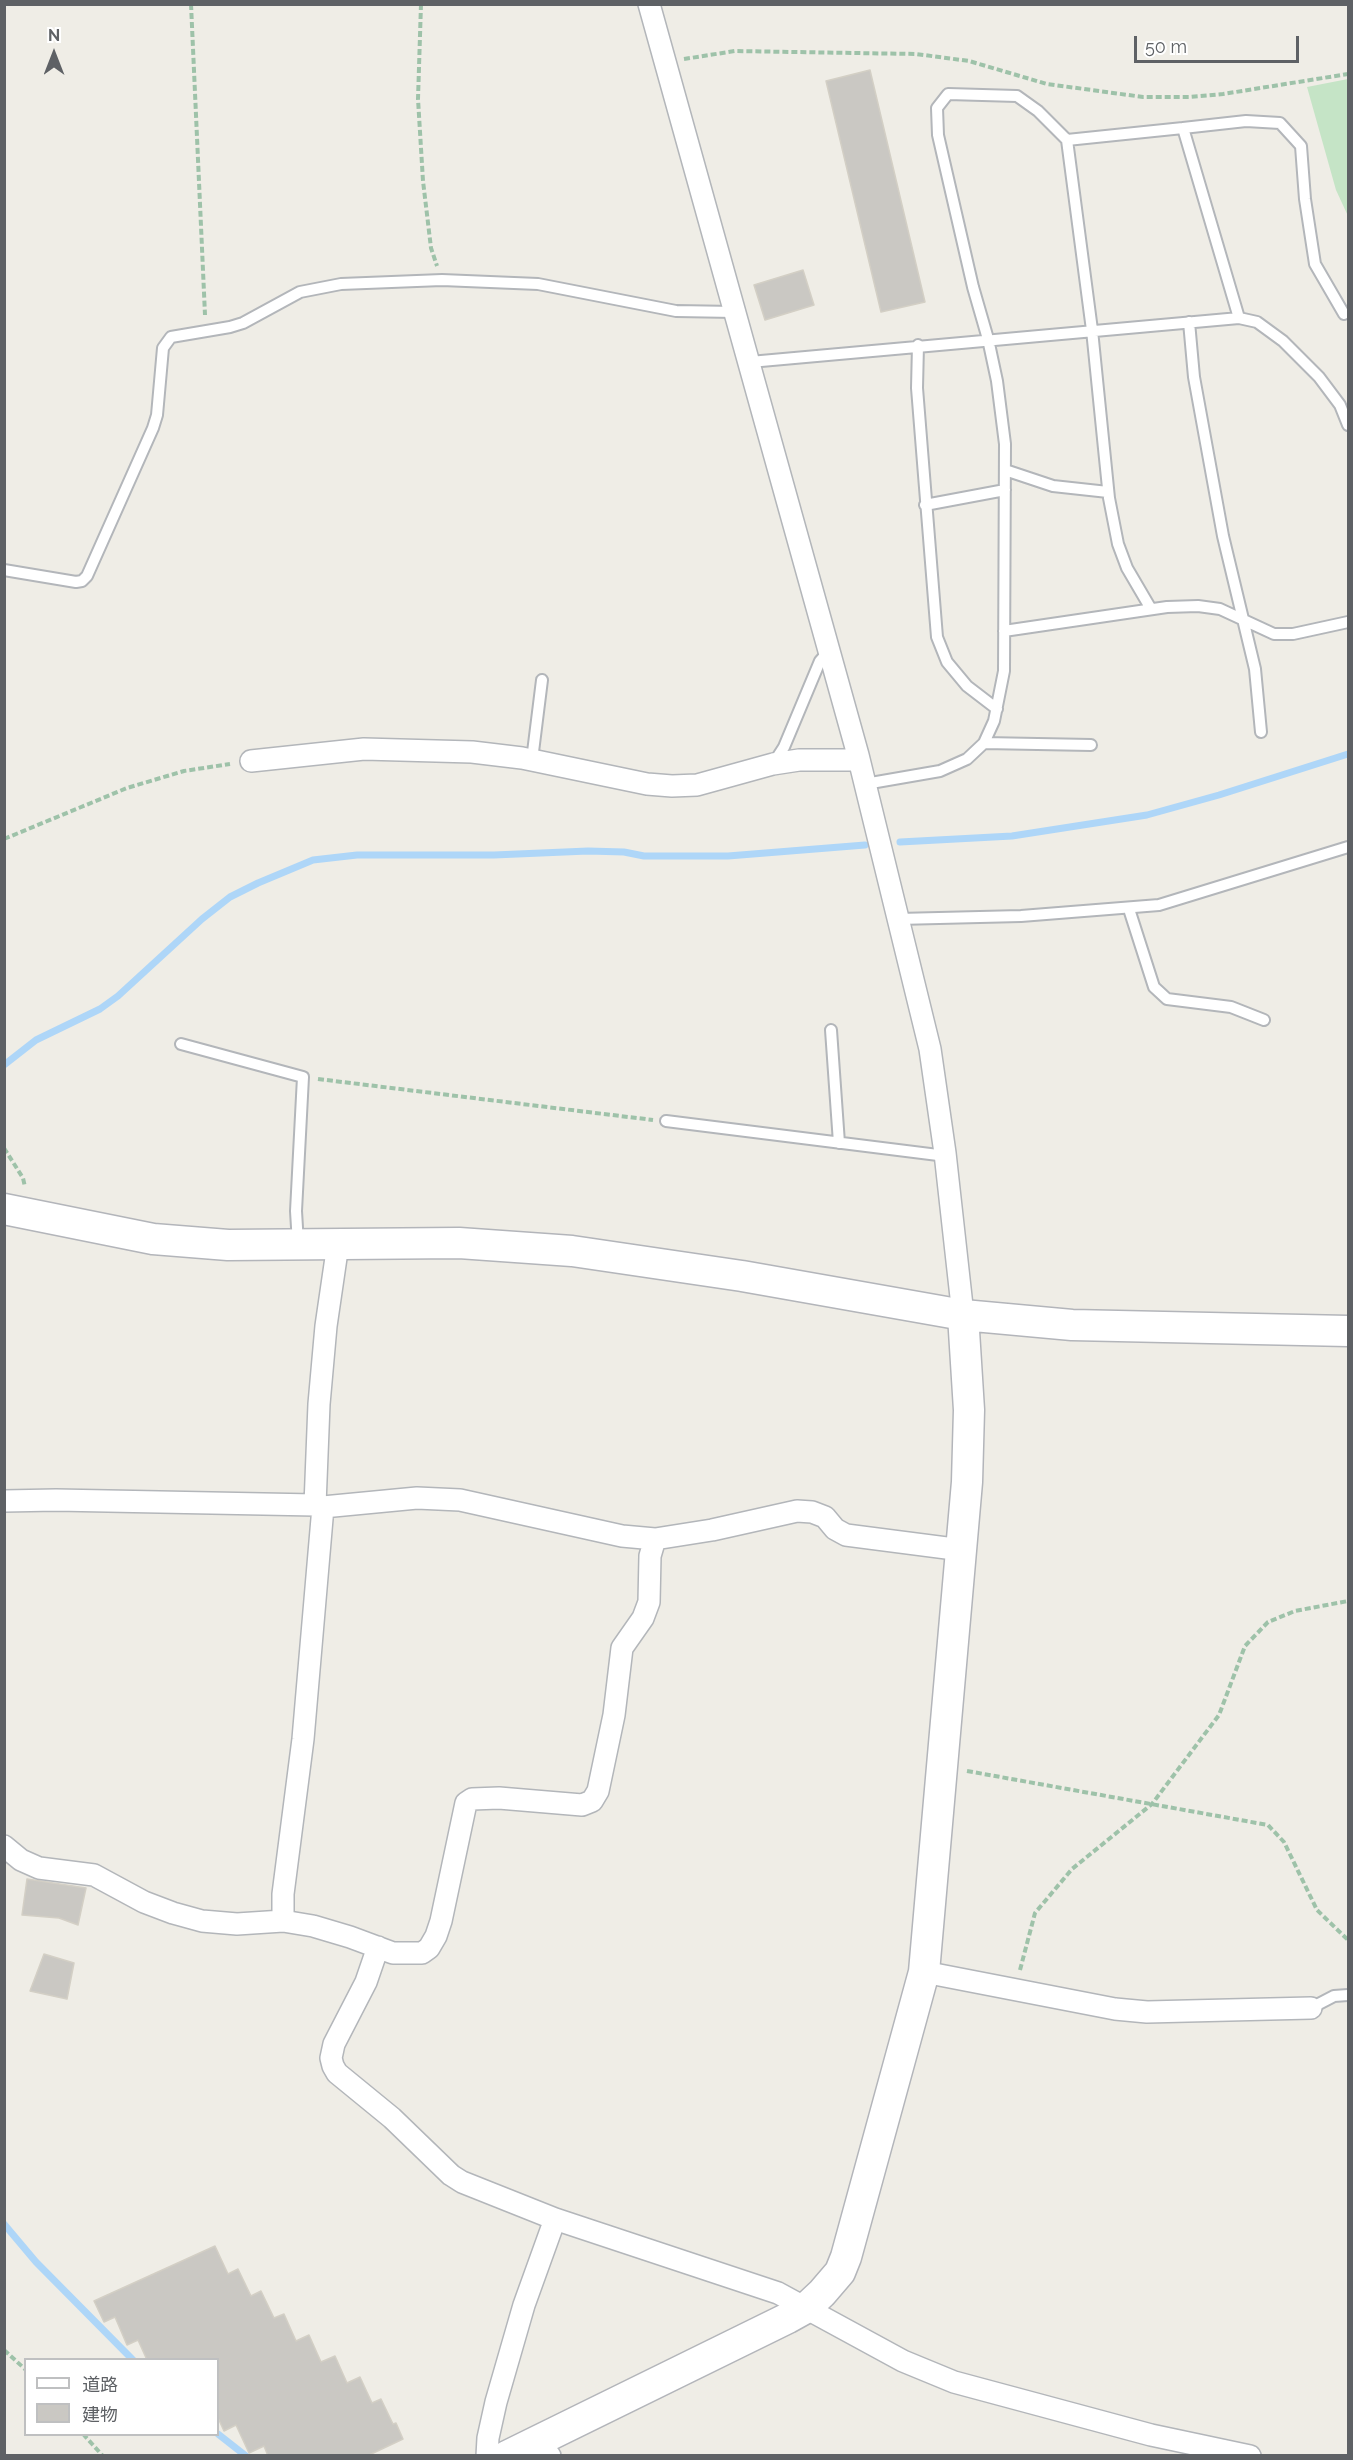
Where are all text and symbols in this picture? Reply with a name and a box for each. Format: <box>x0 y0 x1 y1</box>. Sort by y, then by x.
north arrow <box>24 24 84 84</box>
scale bar <box>1137 24 1302 62</box>
text: N <box>48 26 60 45</box>
text: 50 m <box>1145 36 1187 57</box>
legend <box>24 2358 219 2436</box>
text: 道路 <box>82 2374 118 2395</box>
text: 建物 <box>82 2404 118 2425</box>

